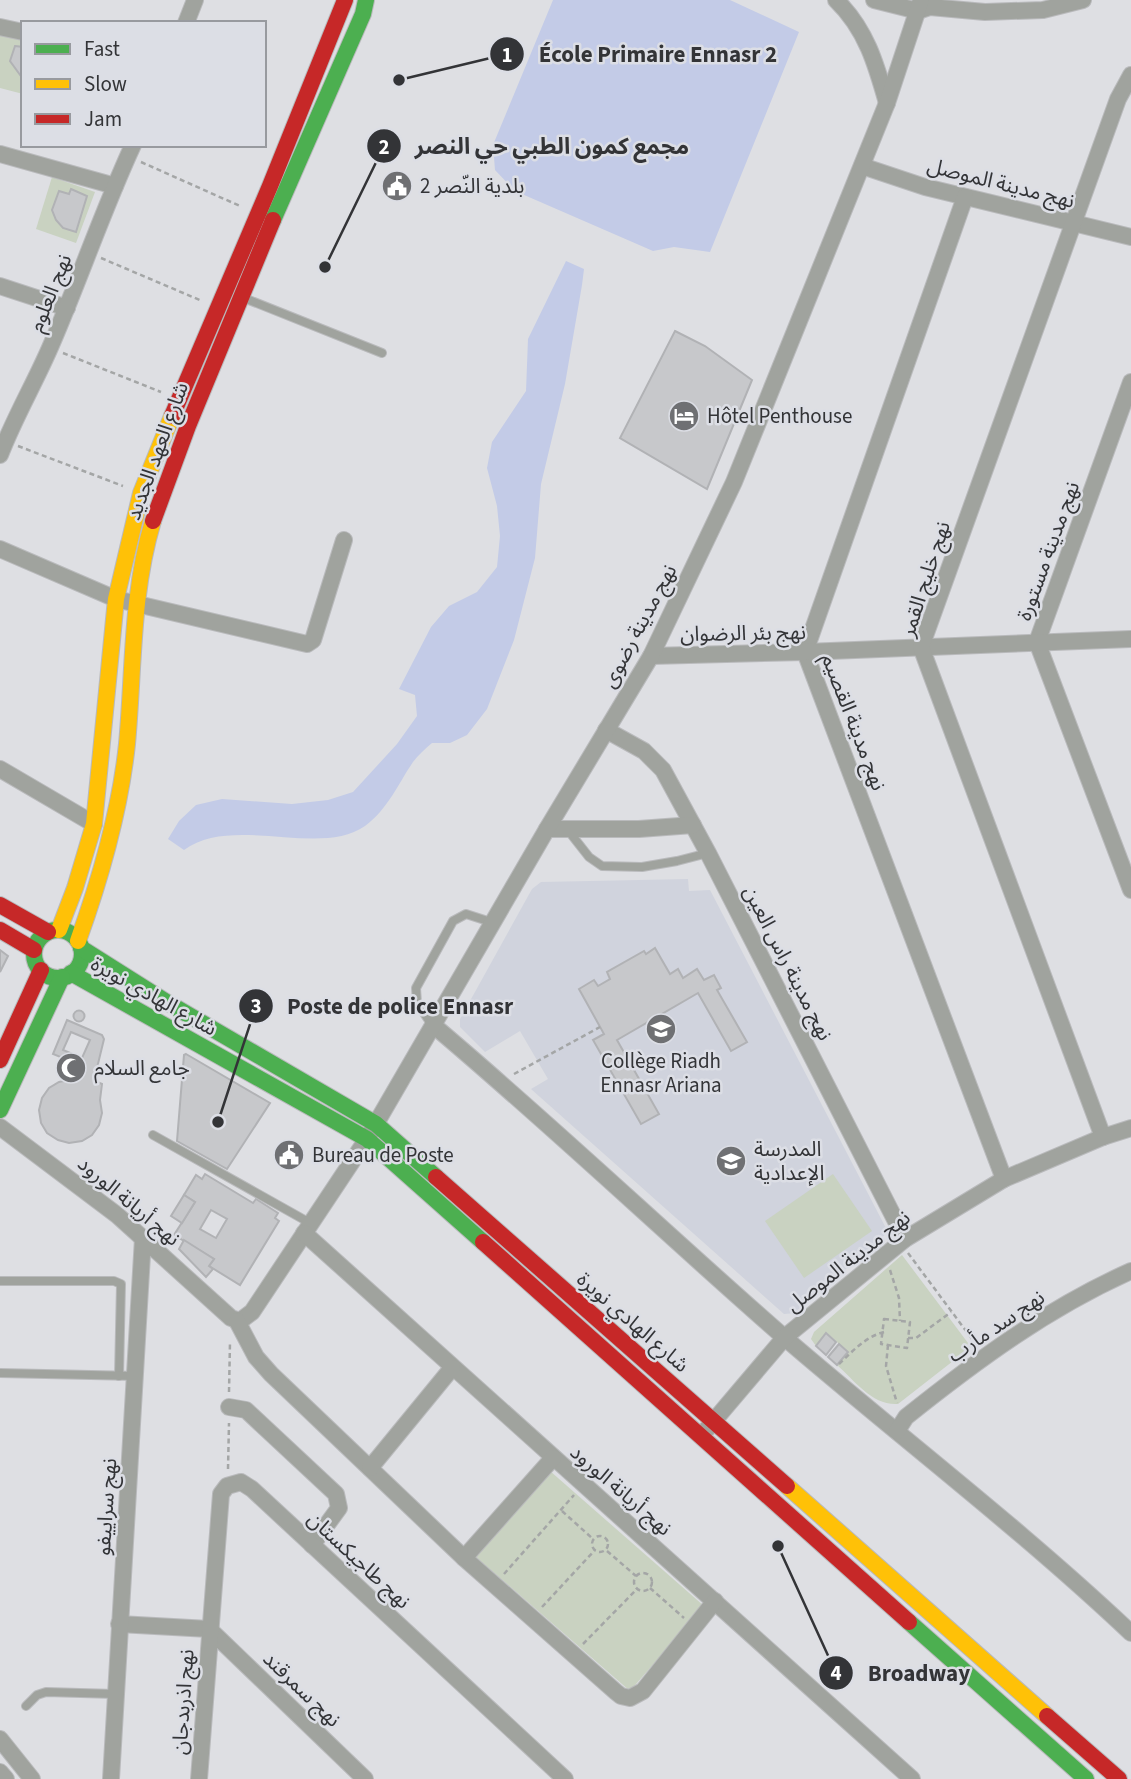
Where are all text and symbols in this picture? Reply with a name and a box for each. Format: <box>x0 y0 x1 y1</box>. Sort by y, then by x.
legend <box>21 21 266 147</box>
callout: École Primaire Ennasr 2 <box>489 32 791 76</box>
text: Fast <box>84 34 120 64</box>
text: École Primaire Ennasr 2 <box>539 38 777 71</box>
text: 1 <box>501 40 513 70</box>
text: Slow <box>84 69 127 99</box>
text: Jam <box>84 104 122 134</box>
callout: مجمع كمون الطبي حي النصر <box>366 124 703 168</box>
text: مجمع كمون الطبي حي النصر <box>414 130 689 164</box>
text: 2 <box>378 132 390 162</box>
street label: نهج مدينة الموصل <box>924 150 1078 216</box>
public building icon: بلدية النّصر 2 <box>380 169 414 203</box>
place label: بلدية النّصر 2 <box>420 171 524 201</box>
street label: نهج العلوم <box>21 249 80 337</box>
street label: شارع العهد الجديد <box>118 378 196 524</box>
hotel icon: Hôtel Penthouse <box>667 399 701 433</box>
place label: Hôtel Penthouse <box>707 401 852 431</box>
street label: نهج مدينة مستورة <box>1009 477 1087 625</box>
street label: نهج خليج القمر <box>892 517 958 642</box>
street label: نهج مدينة رضوى <box>594 559 684 693</box>
street label: نهج بئر الرضوان <box>680 617 806 649</box>
street label: نهج مدينة القصيم <box>814 649 894 795</box>
street label: نهج مدينة راس العين <box>736 880 840 1046</box>
street label: شارع الهادي نويرة <box>85 949 223 1044</box>
callout: Poste de police Ennasr <box>238 984 527 1028</box>
text: Poste de police Ennasr <box>287 990 514 1023</box>
text: 3 <box>250 991 262 1021</box>
school or university icon: Collège Riadh Ennasr Ariana <box>644 1012 678 1046</box>
place label: Collège Riadh Ennasr Ariana <box>600 1046 722 1100</box>
mosque icon: جامع السلام <box>54 1051 88 1085</box>
place label: جامع السلام <box>94 1053 190 1084</box>
place label: المدرسة الإعدادية <box>754 1134 824 1188</box>
public building icon: Bureau de Poste <box>272 1138 306 1172</box>
place label: Bureau de Poste <box>312 1140 454 1170</box>
school or university icon: المدرسة الإعدادية <box>714 1144 748 1178</box>
street label: نهج أريانة الورود <box>71 1149 187 1253</box>
street label: نهج مدينة الموصل <box>779 1203 917 1319</box>
street label: شارع الهادي نويرة <box>570 1265 696 1380</box>
street label: نهج سد مأرب <box>941 1282 1051 1370</box>
street label: نهج أريانة الورود <box>564 1437 678 1543</box>
street label: نهج سراييفو <box>88 1457 124 1557</box>
street label: نهج طاجيكستان <box>301 1504 417 1616</box>
street label: نهج سمرقند <box>256 1644 348 1734</box>
street label: نهج اذربدجان <box>164 1648 202 1756</box>
callout: Broadway <box>819 1651 984 1695</box>
text: Broadway <box>868 1657 970 1690</box>
text: 4 <box>830 1658 842 1688</box>

